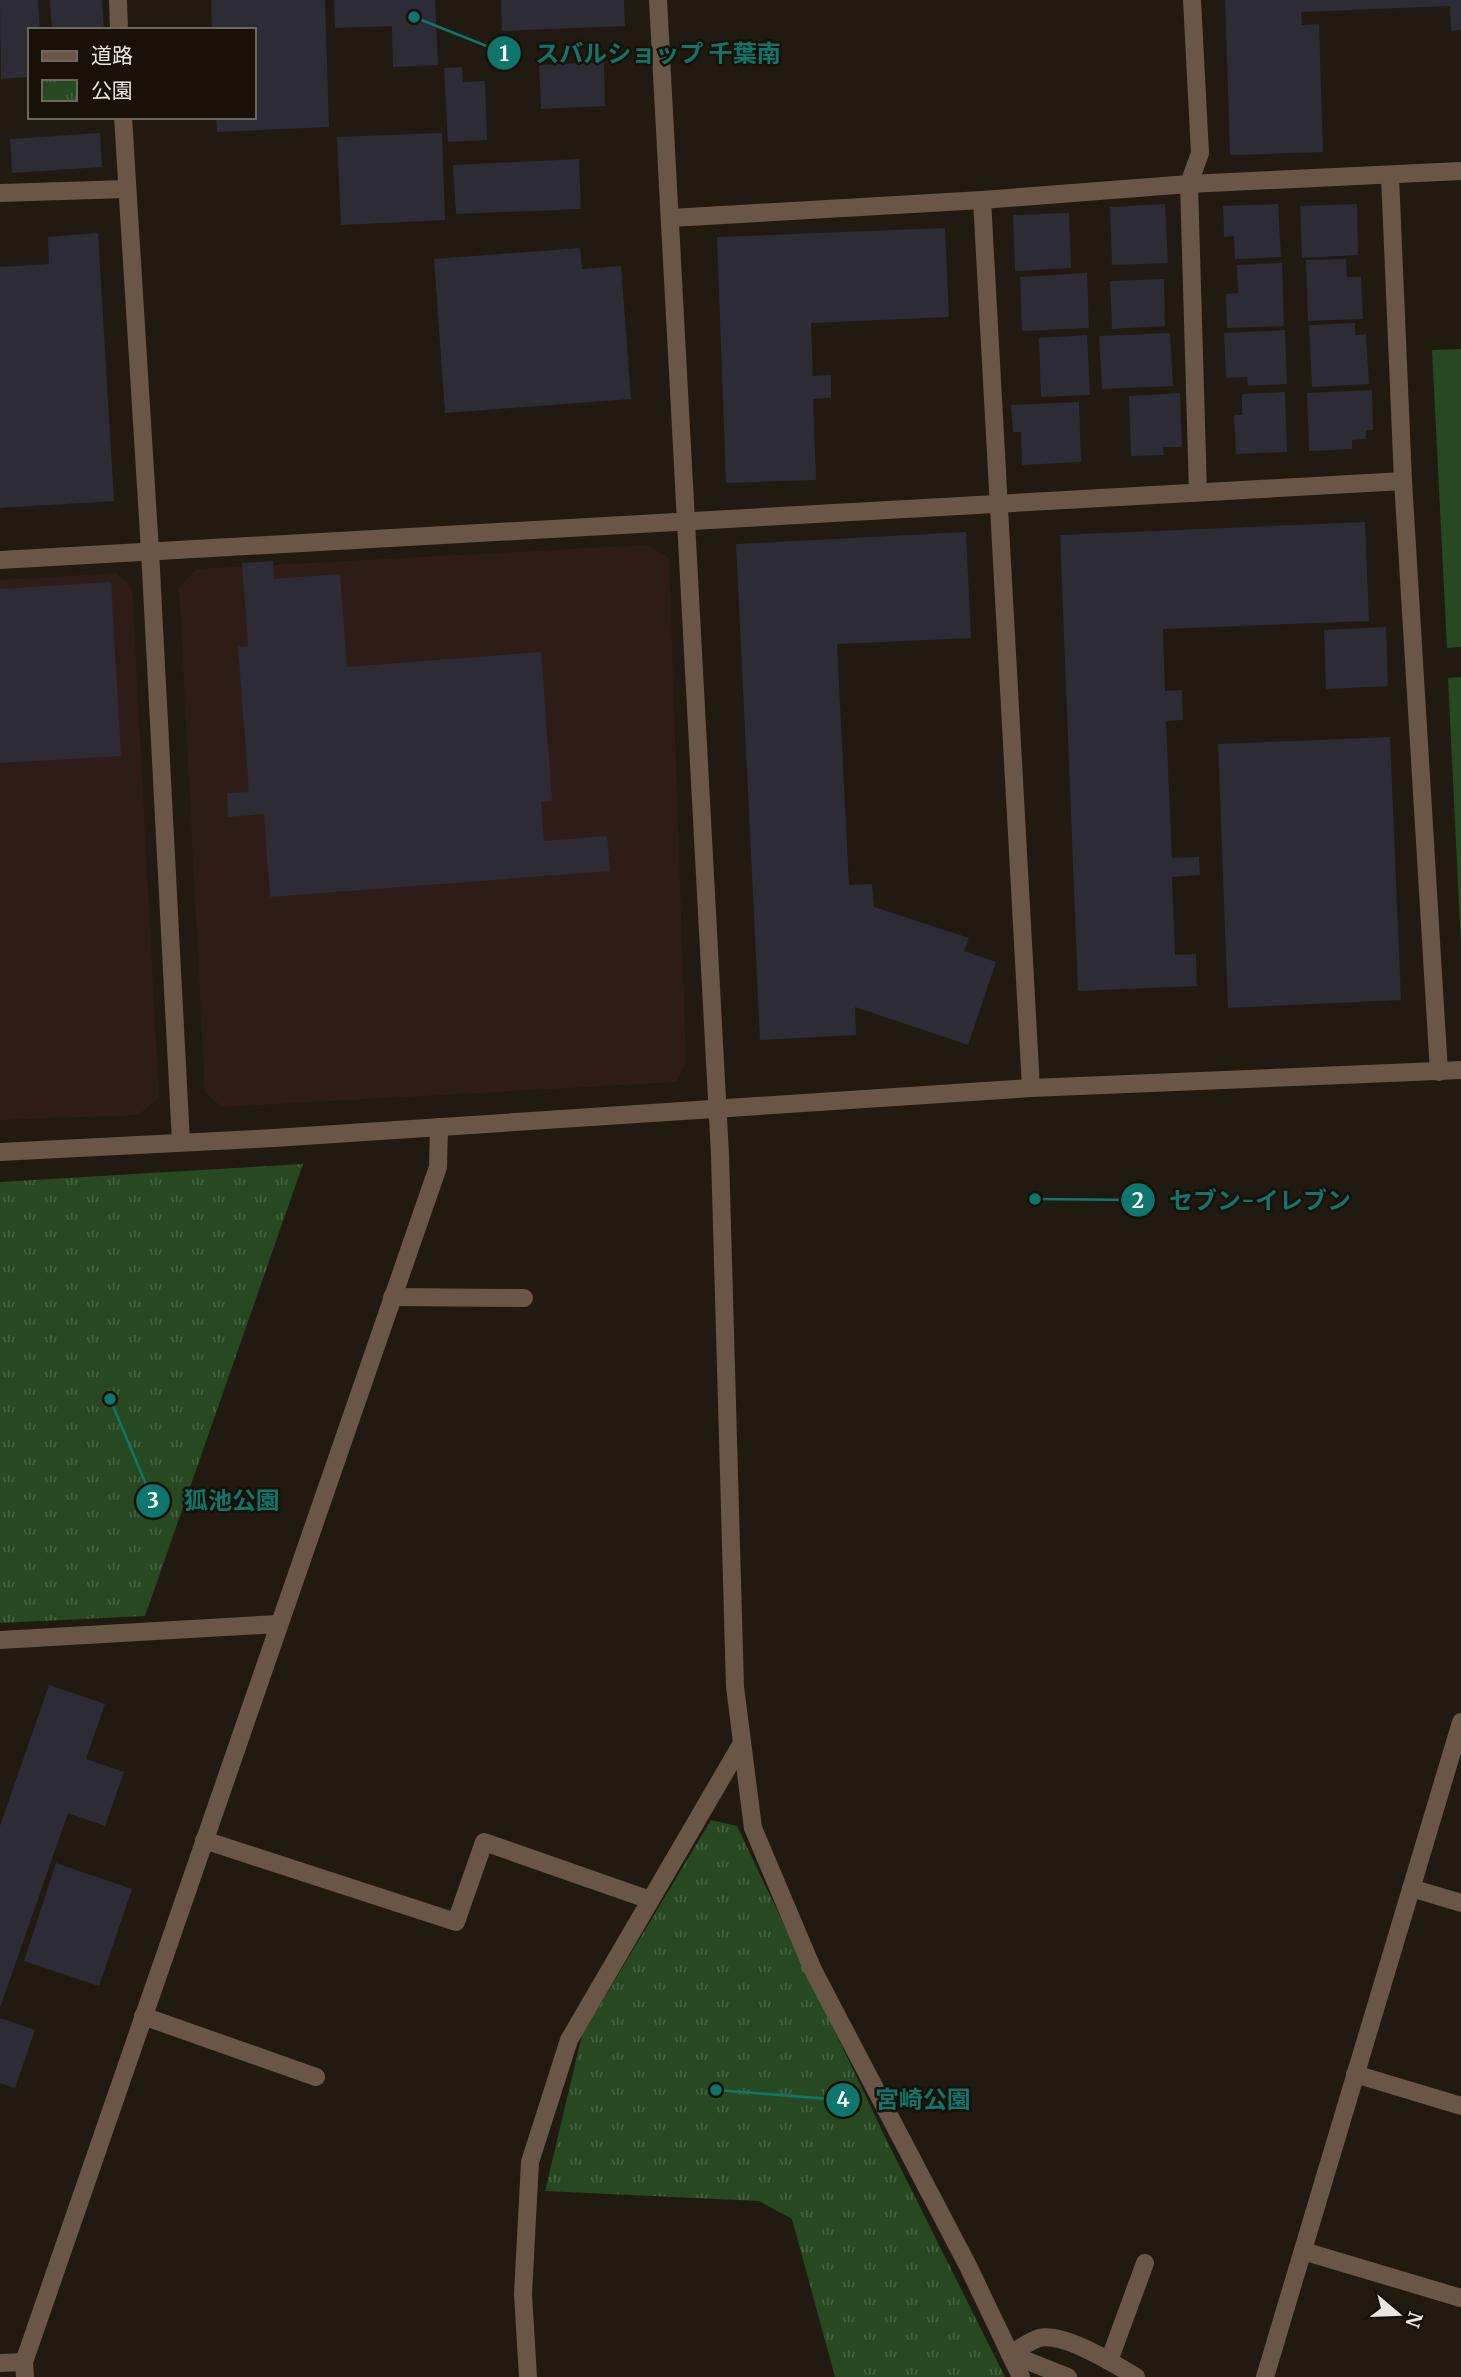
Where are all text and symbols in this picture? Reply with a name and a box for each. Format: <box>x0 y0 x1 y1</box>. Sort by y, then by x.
legend <box>28 28 256 119</box>
callout: スバルショップ 千葉南 <box>486 31 795 76</box>
text: スバルショップ 千葉南 <box>535 38 781 69</box>
text: 1 <box>499 40 509 67</box>
text: 道路 <box>91 42 133 69</box>
text: 公園 <box>91 77 133 104</box>
callout: セブン-イレブン <box>1120 1178 1365 1223</box>
text: セブン-イレブン <box>1169 1185 1351 1216</box>
text: 2 <box>1132 1187 1144 1214</box>
callout: 狐池公園 <box>135 1478 294 1523</box>
text: 狐池公園 <box>184 1485 280 1516</box>
text: 3 <box>147 1487 159 1514</box>
callout: 宮崎公園 <box>826 2077 985 2122</box>
text: 宮崎公園 <box>875 2084 971 2115</box>
text: 4 <box>836 2086 850 2113</box>
north arrow <box>1363 2279 1433 2349</box>
text: N <box>1400 2309 1428 2331</box>

